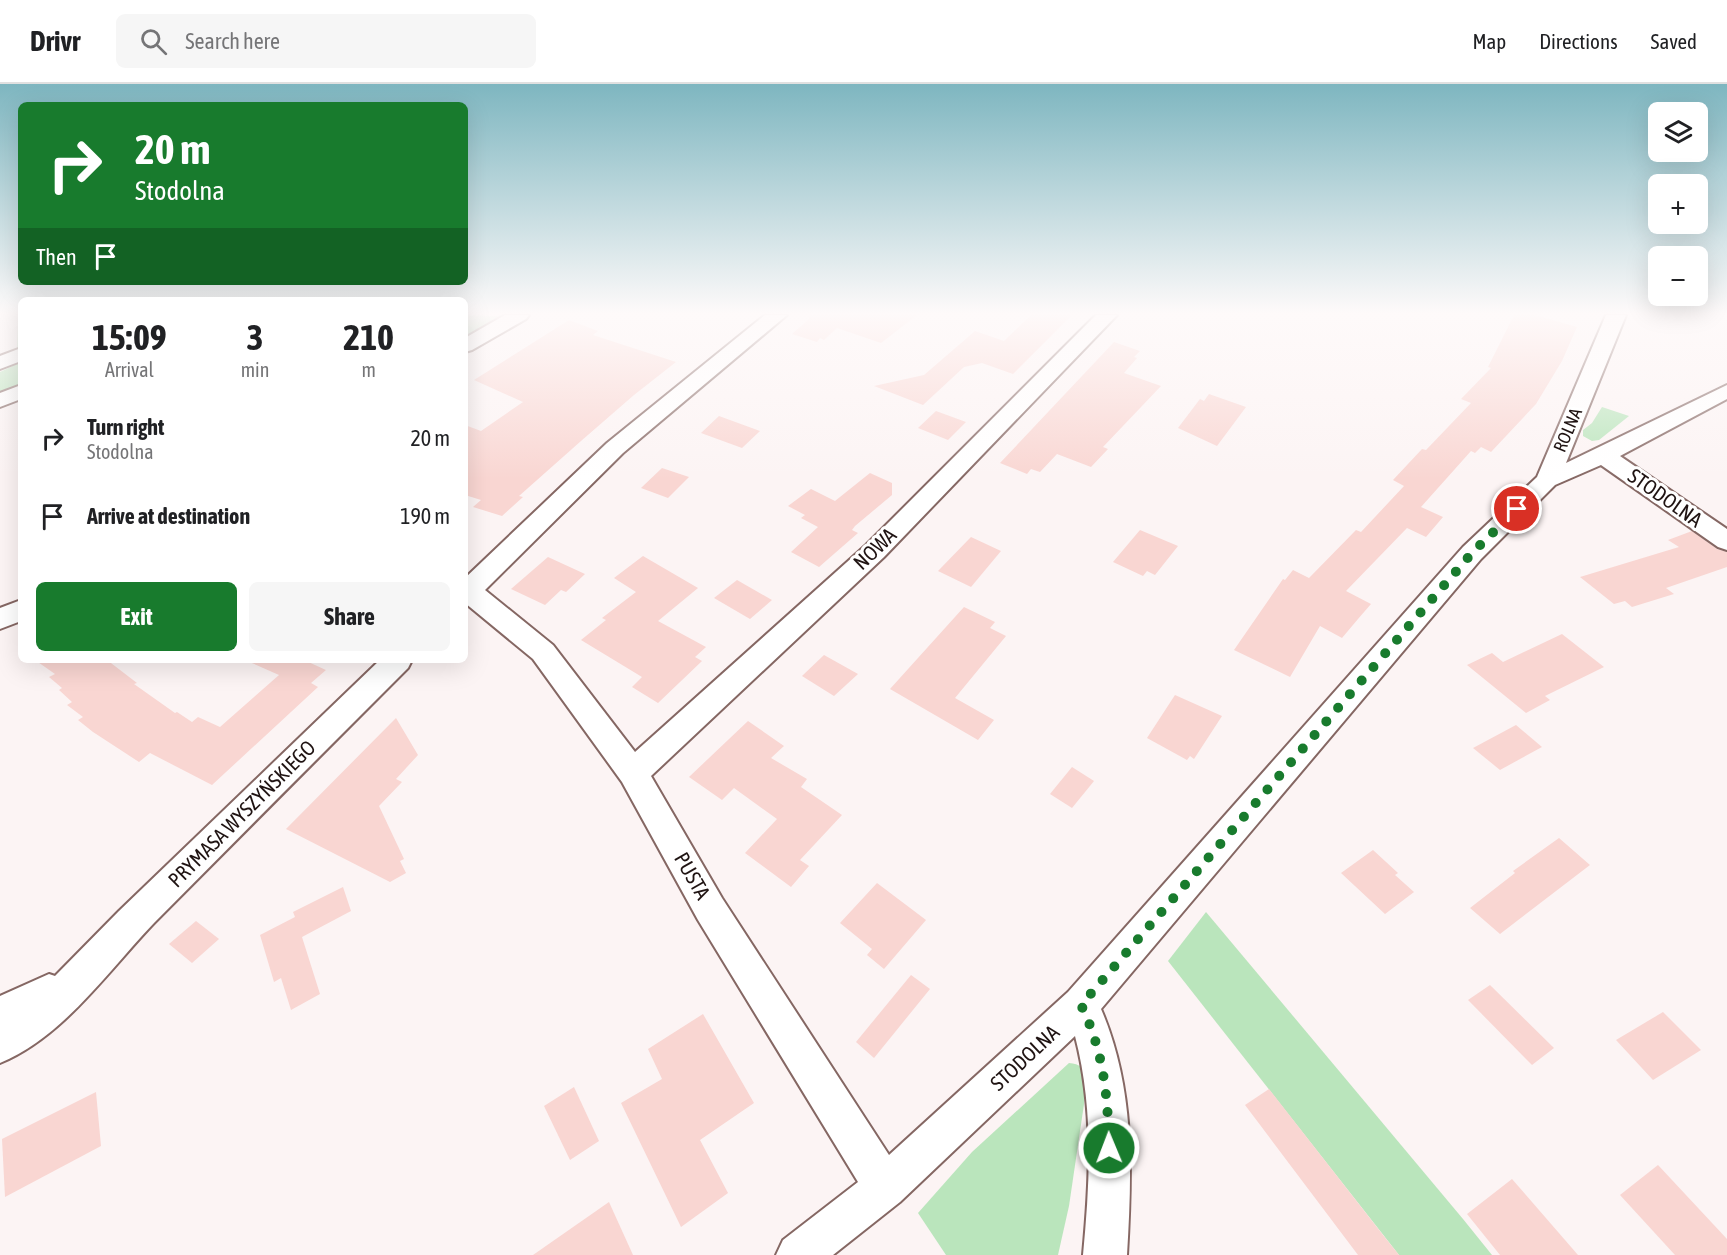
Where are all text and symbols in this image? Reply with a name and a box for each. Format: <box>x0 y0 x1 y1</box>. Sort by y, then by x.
search box <box>116 14 536 68</box>
text: Drivr <box>30 25 80 57</box>
icon: search <box>137 25 170 58</box>
text: Search here <box>185 28 280 54</box>
text: Map <box>1472 29 1506 53</box>
text: Directions <box>1539 29 1618 53</box>
text: Saved <box>1651 29 1697 53</box>
map controls <box>1648 102 1708 306</box>
button: layers <box>1648 102 1708 162</box>
text: 20 m <box>135 125 210 173</box>
icon: right <box>36 126 114 204</box>
button: + <box>1648 174 1708 234</box>
text: Stodolna <box>135 175 225 206</box>
icon: arrive <box>89 240 122 273</box>
text: Then <box>36 244 77 270</box>
button: − <box>1648 246 1708 306</box>
text: 15:09 <box>92 316 167 358</box>
text: 3 <box>247 316 263 358</box>
text: 210 <box>343 316 394 358</box>
text: Arrival <box>105 358 154 381</box>
text: min <box>241 358 269 381</box>
text: m <box>361 358 376 381</box>
street label: ROLNA <box>1549 404 1586 455</box>
text: Turn right <box>87 414 164 440</box>
icon: right <box>36 422 69 455</box>
text: 20 m <box>410 425 450 451</box>
text: Stodolna <box>87 440 154 463</box>
street label: STODOLNA <box>1624 463 1708 532</box>
pin <box>1491 483 1542 534</box>
icon: arrive <box>1500 492 1533 525</box>
icon: arrive <box>36 500 69 533</box>
text: Arrive at destination <box>87 503 250 529</box>
text: 190 m <box>400 503 450 529</box>
street label: NOWA <box>848 522 901 574</box>
button: Exit <box>36 582 237 651</box>
button: Share <box>249 582 450 651</box>
street label: PRYMASA WYSZYŃSKIEGO <box>163 735 320 892</box>
street label: PUSTA <box>670 848 716 904</box>
street label: STODOLNA <box>985 1019 1064 1095</box>
position arrow <box>1077 1116 1141 1180</box>

